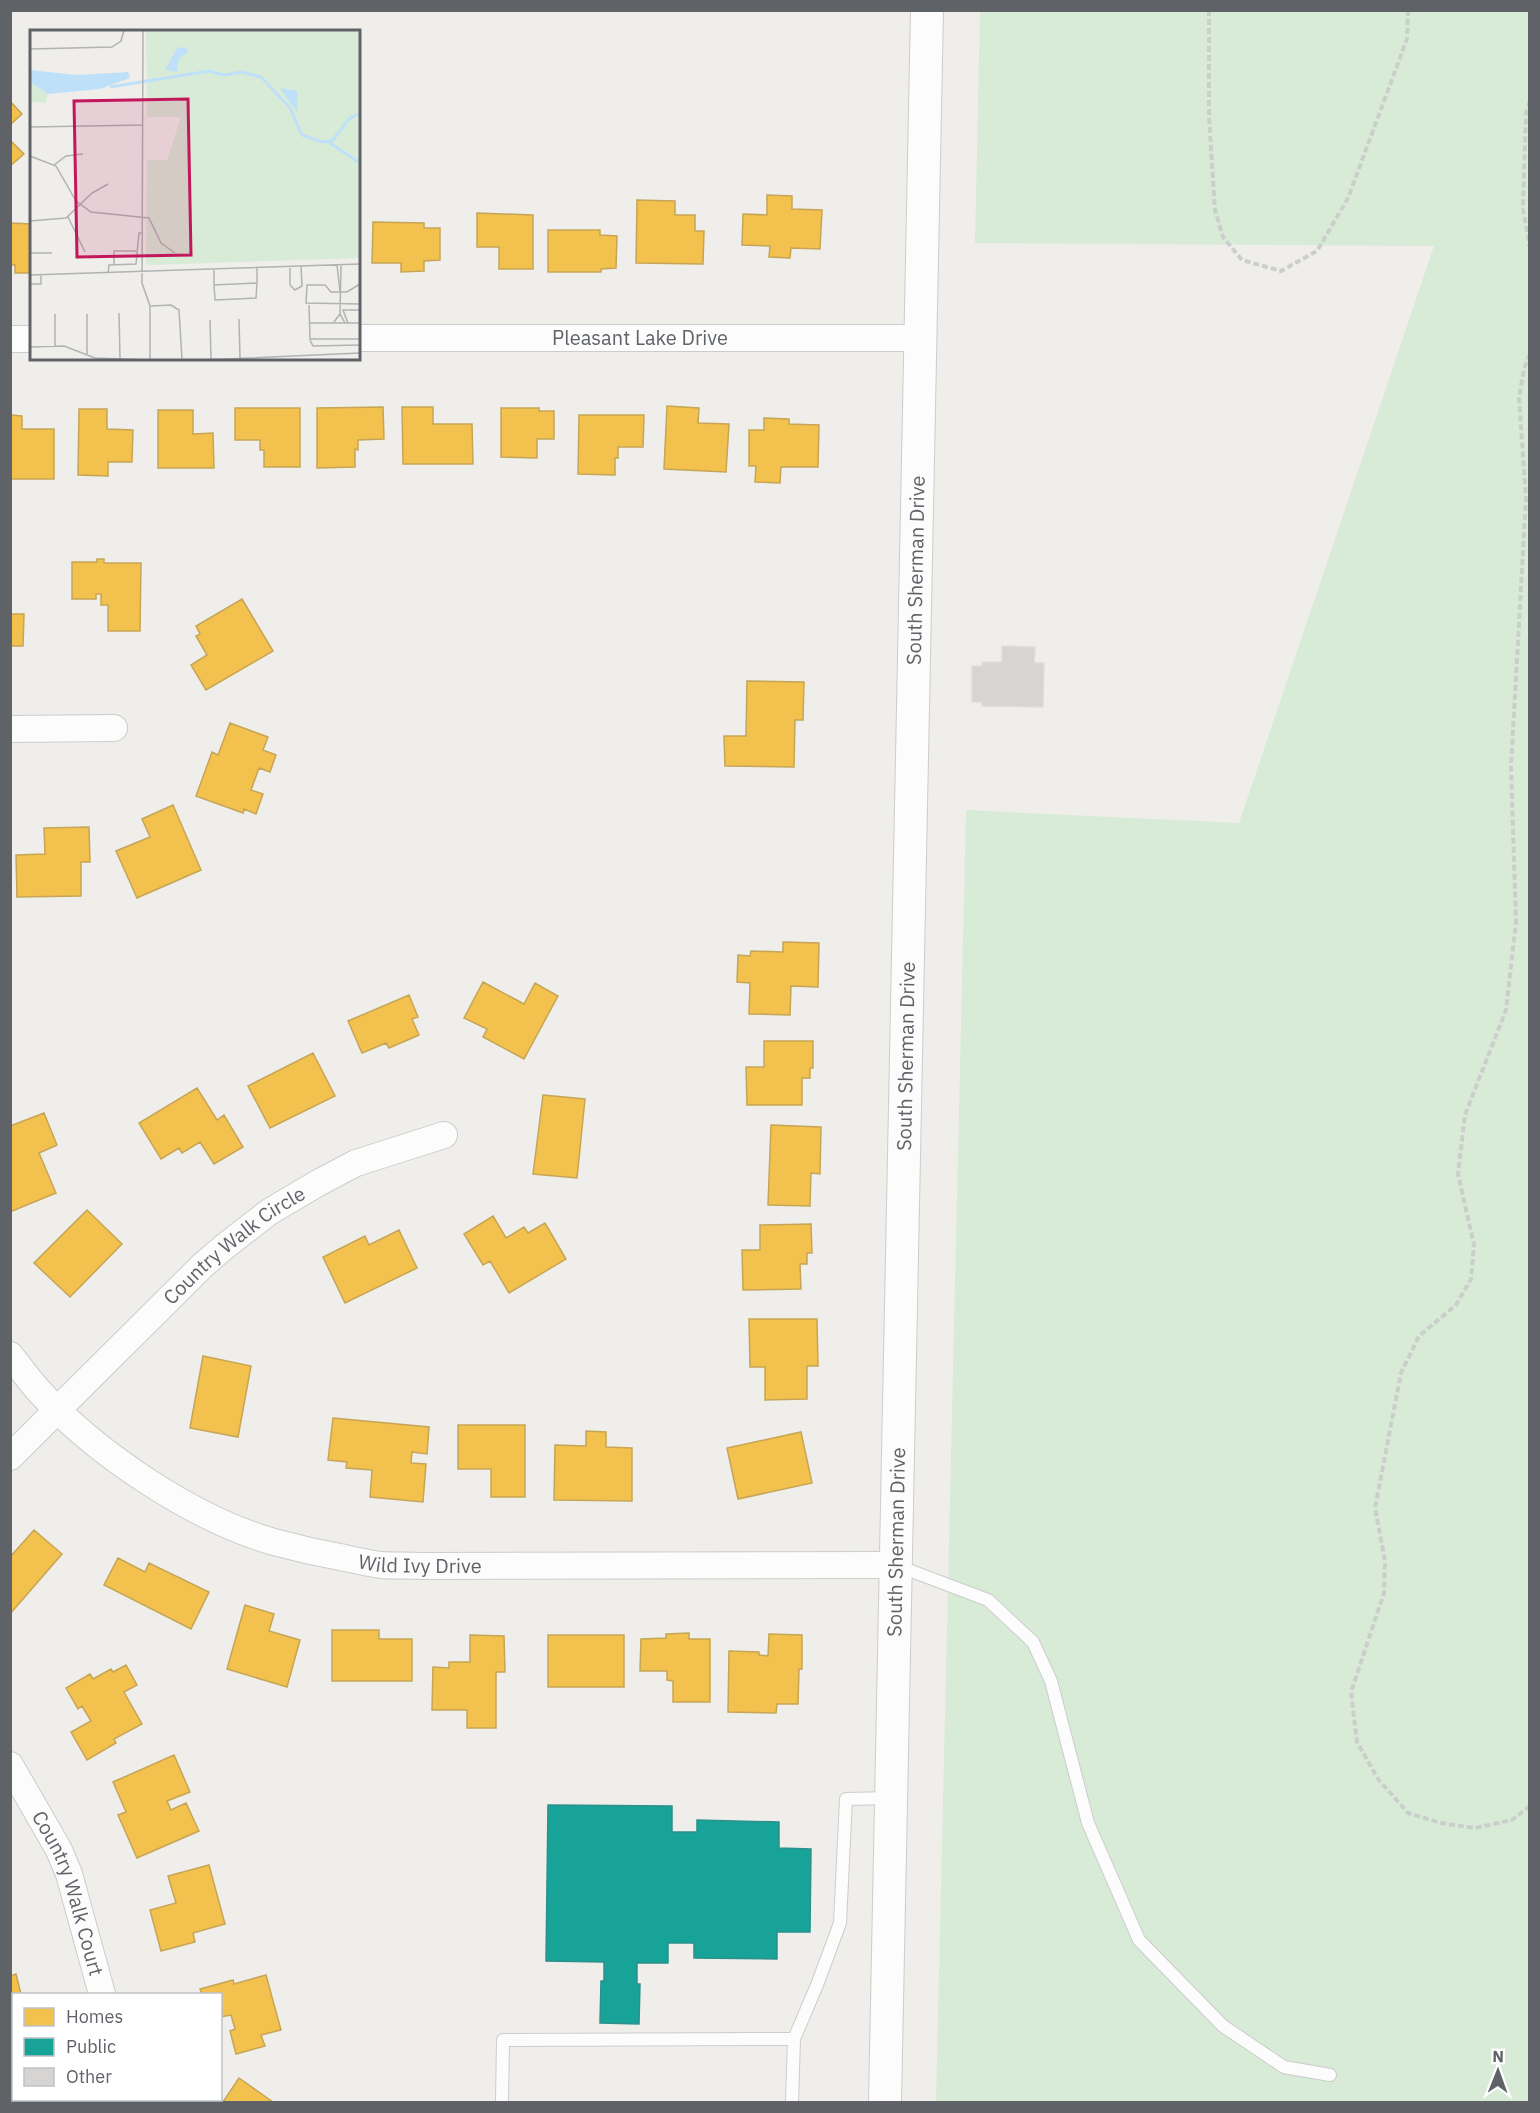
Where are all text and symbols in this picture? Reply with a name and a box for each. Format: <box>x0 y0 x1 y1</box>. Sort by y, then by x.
inset map <box>30 30 360 360</box>
street label: Pleasant Lake Drive <box>552 324 728 351</box>
street label: South Sherman Drive <box>900 475 931 665</box>
street label: South Sherman Drive <box>890 961 921 1151</box>
street label: Country Walk Circle <box>157 1180 310 1310</box>
street label: South Sherman Drive <box>880 1447 911 1637</box>
street label: Wild Ivy Drive <box>356 1547 482 1579</box>
street label: Country Walk Court <box>26 1806 110 1979</box>
legend <box>12 1993 222 2101</box>
text: Homes <box>66 2005 123 2028</box>
text: Public <box>66 2035 116 2058</box>
north arrow <box>1468 2041 1528 2101</box>
text: N <box>1492 2046 1504 2066</box>
text: Other <box>66 2065 112 2088</box>

